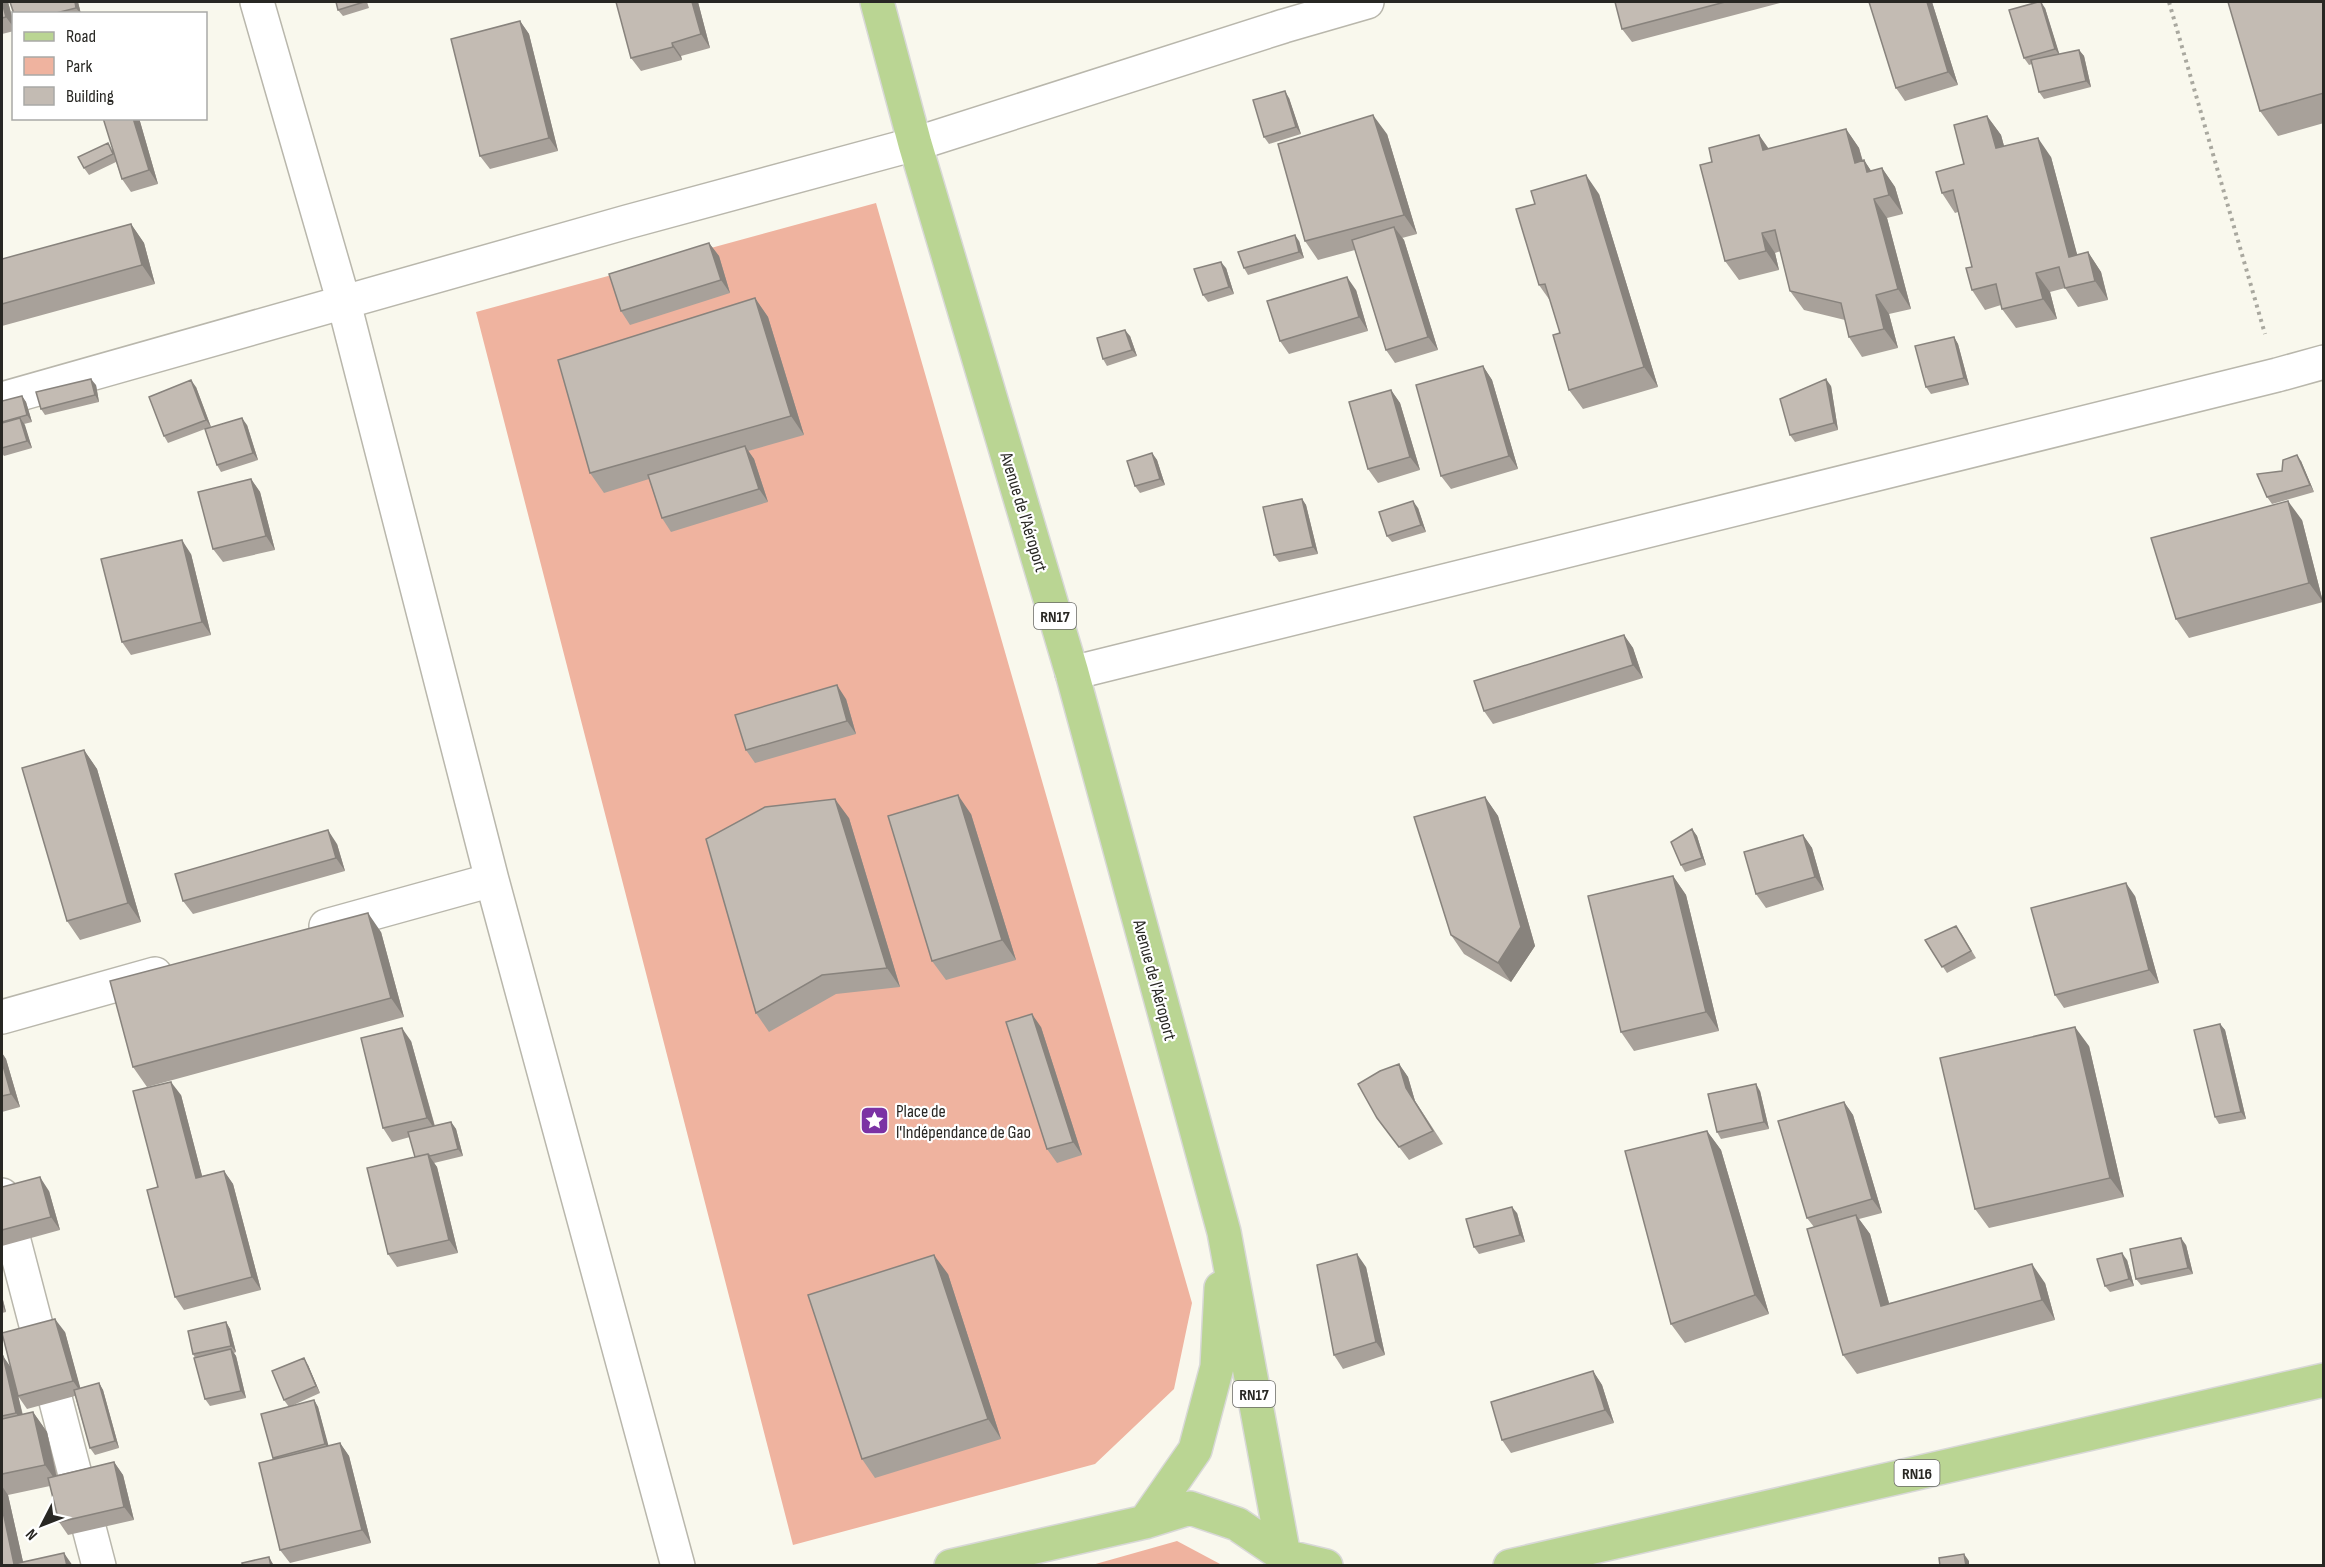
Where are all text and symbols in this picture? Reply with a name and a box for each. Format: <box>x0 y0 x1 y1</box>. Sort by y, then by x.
legend <box>12 12 207 120</box>
text: Road <box>66 26 96 47</box>
text: Park <box>66 56 92 77</box>
text: Building <box>66 86 114 107</box>
street label: Avenue de l'Aéroport <box>995 449 1052 575</box>
road number: RN17 <box>1034 603 1076 629</box>
street label: Avenue de l'Aéroport <box>1128 917 1181 1043</box>
place label: Place de l'Indépendance de Gao <box>896 1101 1031 1143</box>
place icon: Place de l'Indépendance de Gao <box>859 1105 891 1137</box>
road number: RN17 <box>1233 1381 1275 1407</box>
road number: RN16 <box>1894 1460 1940 1486</box>
north arrow <box>12 1495 72 1555</box>
text: N <box>22 1525 42 1544</box>

